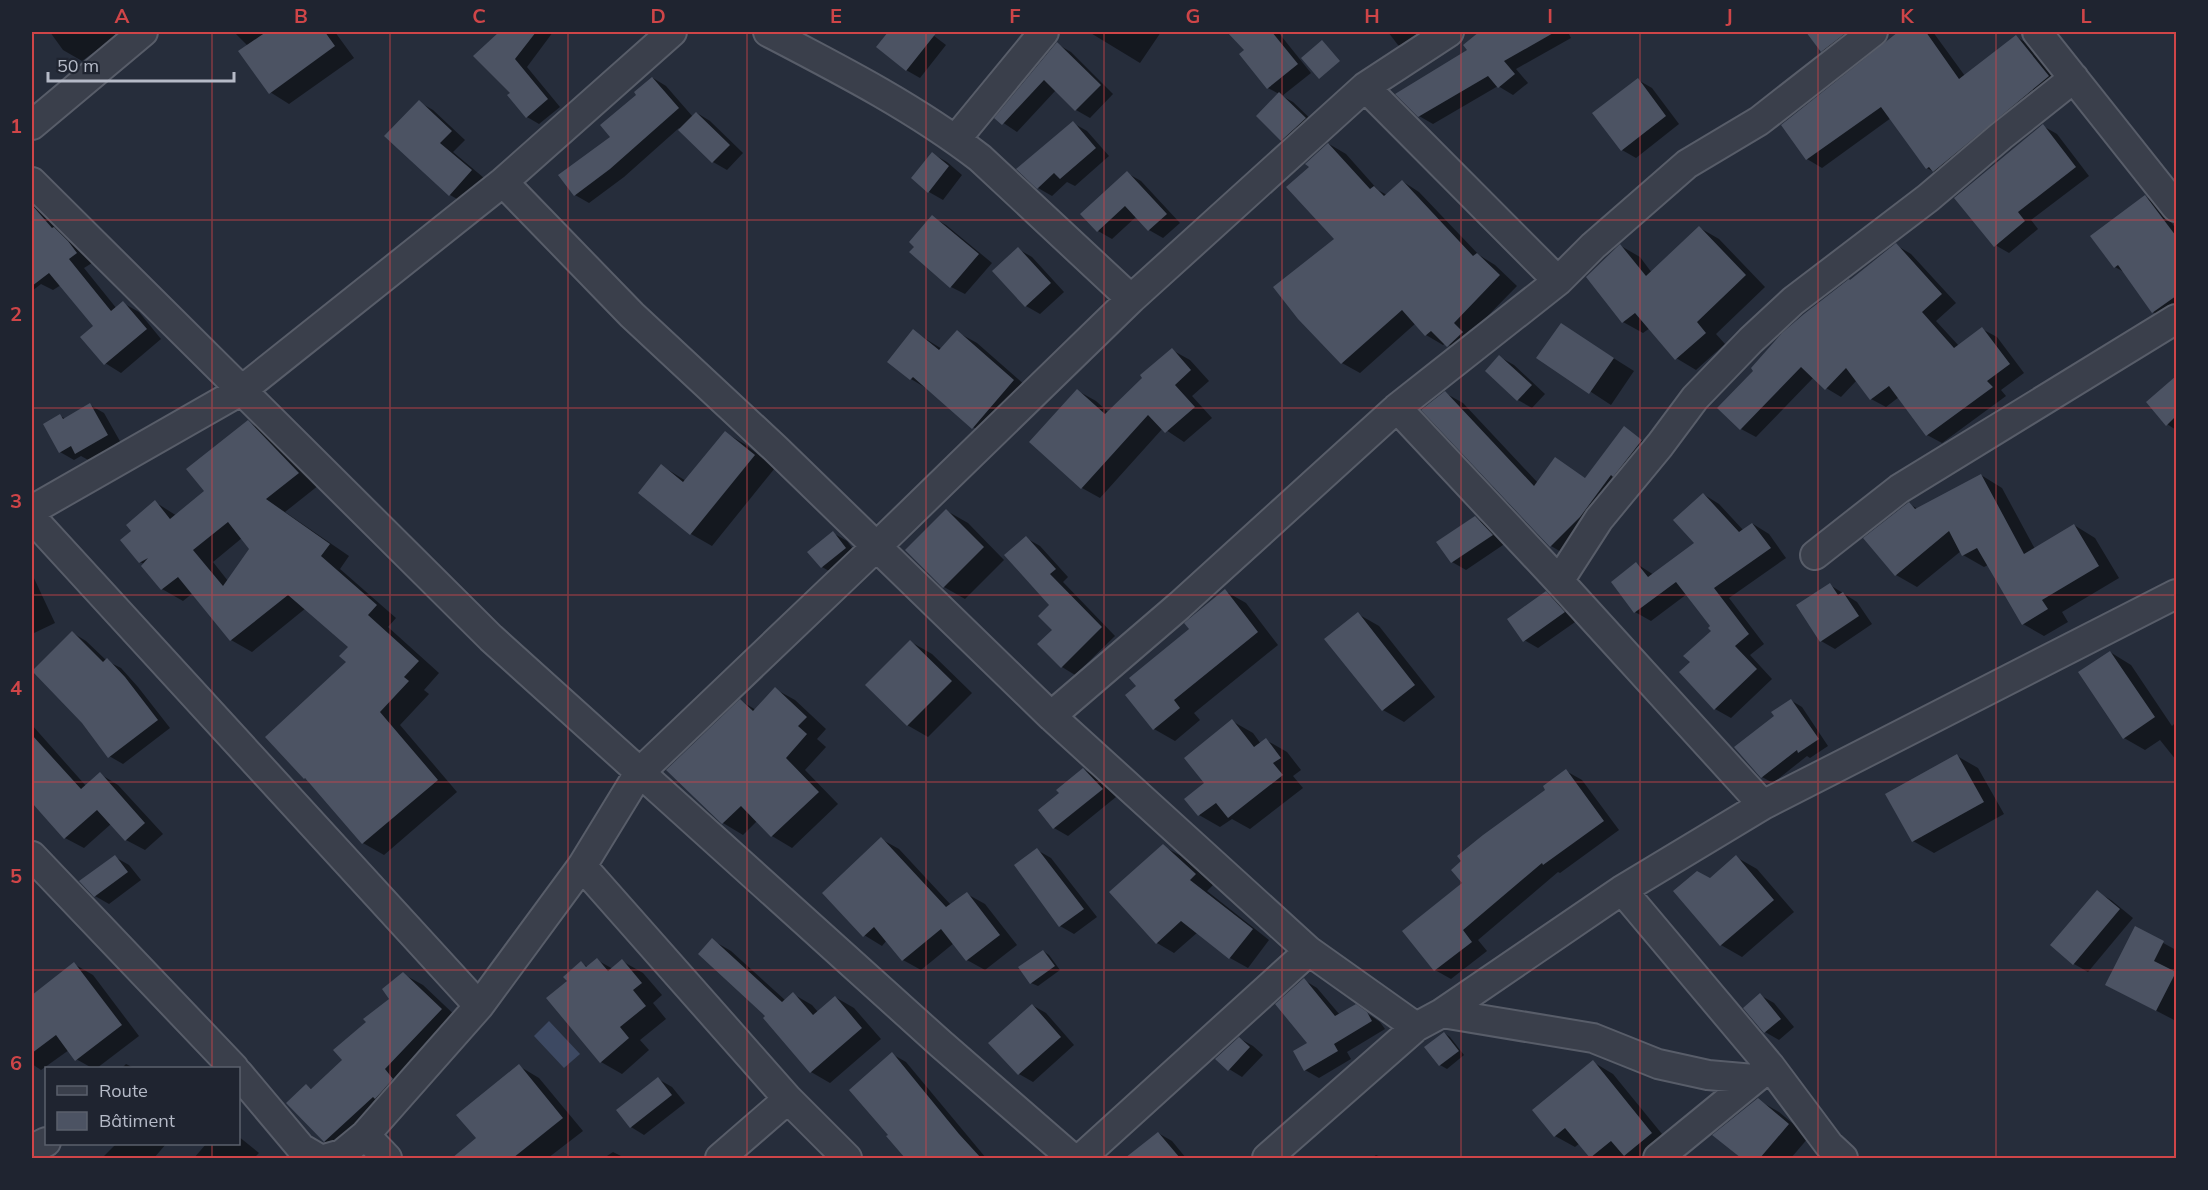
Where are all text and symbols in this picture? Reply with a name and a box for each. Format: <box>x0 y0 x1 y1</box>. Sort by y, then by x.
text: A <box>115 3 130 28</box>
text: B <box>294 3 308 28</box>
text: C <box>472 3 486 28</box>
text: D <box>650 3 666 28</box>
text: E <box>830 3 842 28</box>
text: F <box>1009 3 1021 28</box>
text: G <box>1186 3 1200 28</box>
text: H <box>1364 3 1380 28</box>
text: I <box>1547 3 1553 28</box>
text: J <box>1725 3 1733 28</box>
text: K <box>1900 3 1914 28</box>
text: L <box>2080 3 2092 28</box>
scale bar <box>48 45 234 83</box>
text: 50 m <box>57 54 99 77</box>
text: 1 <box>10 113 22 138</box>
text: 2 <box>10 301 22 326</box>
text: 3 <box>10 488 22 513</box>
text: 4 <box>10 675 22 700</box>
text: 5 <box>10 863 22 888</box>
text: 6 <box>10 1050 22 1075</box>
legend <box>45 1067 240 1145</box>
text: Route <box>99 1079 148 1102</box>
text: Bâtiment <box>99 1109 175 1132</box>

